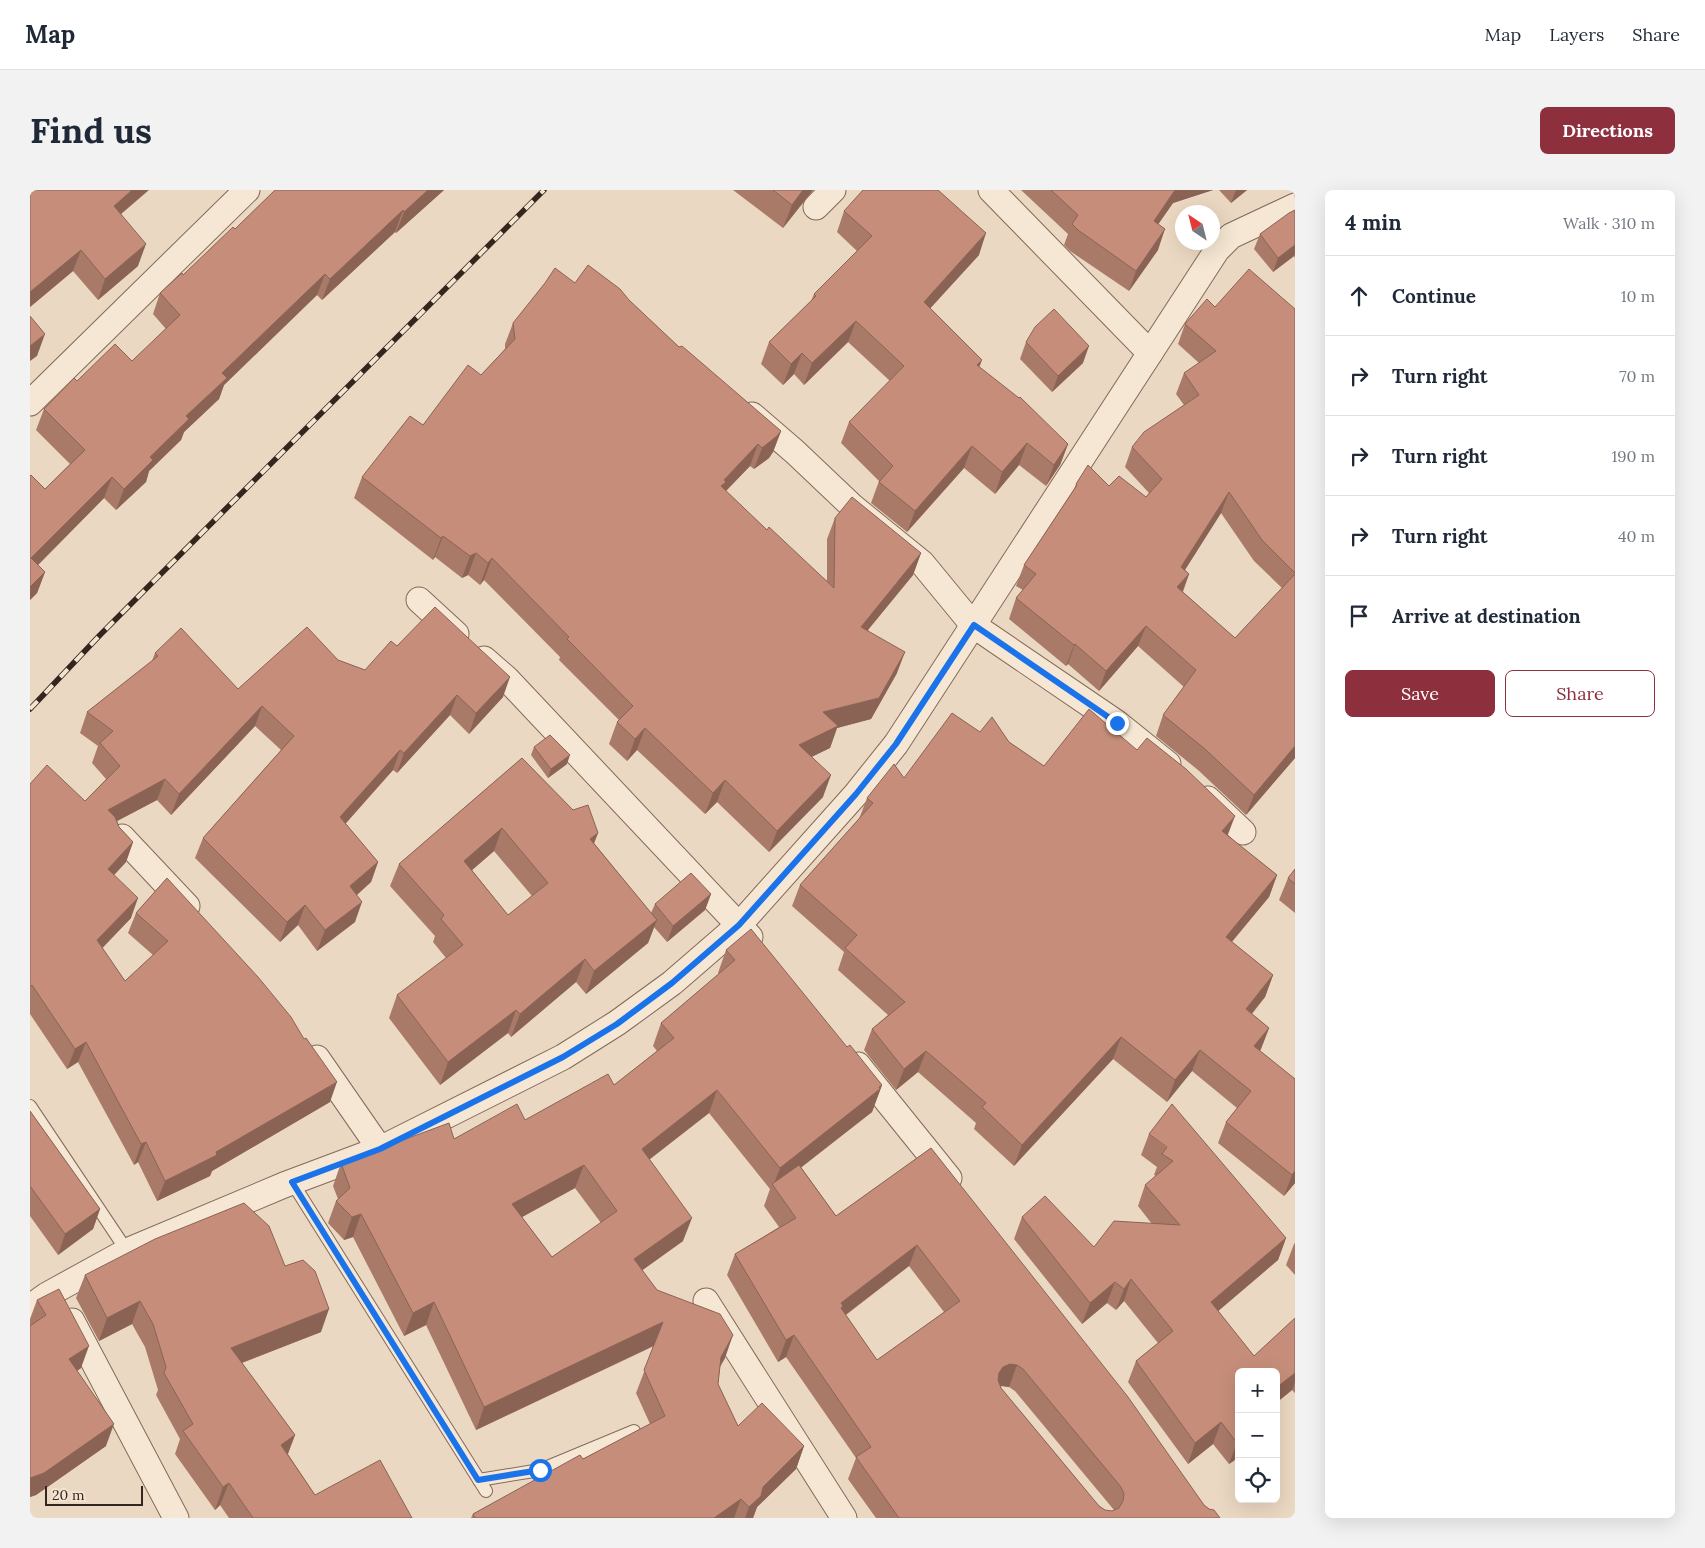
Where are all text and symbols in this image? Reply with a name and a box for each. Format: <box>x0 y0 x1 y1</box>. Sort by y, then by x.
text: Map <box>25 19 75 50</box>
text: Map <box>1485 23 1521 46</box>
text: Layers <box>1549 23 1604 46</box>
text: Share <box>1632 23 1680 46</box>
button: Directions <box>1540 107 1675 154</box>
text: Find us <box>30 108 152 153</box>
north arrow <box>1175 205 1220 250</box>
text: 4 min <box>1345 209 1402 236</box>
text: Walk · 310 m <box>1563 213 1655 233</box>
icon: ahead <box>1345 282 1373 310</box>
text: Continue <box>1392 284 1476 308</box>
text: 10 m <box>1621 286 1655 306</box>
icon: right <box>1345 362 1373 390</box>
text: Turn right <box>1392 364 1488 388</box>
text: 70 m <box>1619 366 1655 386</box>
icon: right <box>1345 442 1373 470</box>
text: Turn right <box>1392 444 1488 468</box>
text: 190 m <box>1611 446 1655 466</box>
icon: right <box>1345 522 1373 550</box>
text: Turn right <box>1392 524 1488 548</box>
text: 40 m <box>1618 526 1655 546</box>
icon: arrive <box>1345 602 1373 630</box>
text: Arrive at destination <box>1392 604 1581 628</box>
button: Save <box>1345 670 1495 717</box>
button: Share <box>1505 670 1655 717</box>
route end <box>1106 712 1129 735</box>
map controls <box>1235 1368 1280 1503</box>
button: + <box>1235 1368 1280 1413</box>
button: − <box>1235 1413 1280 1458</box>
button: locate <box>1235 1458 1280 1503</box>
route start <box>529 1459 552 1482</box>
scale bar <box>45 1483 142 1506</box>
text: 20 m <box>52 1486 84 1504</box>

